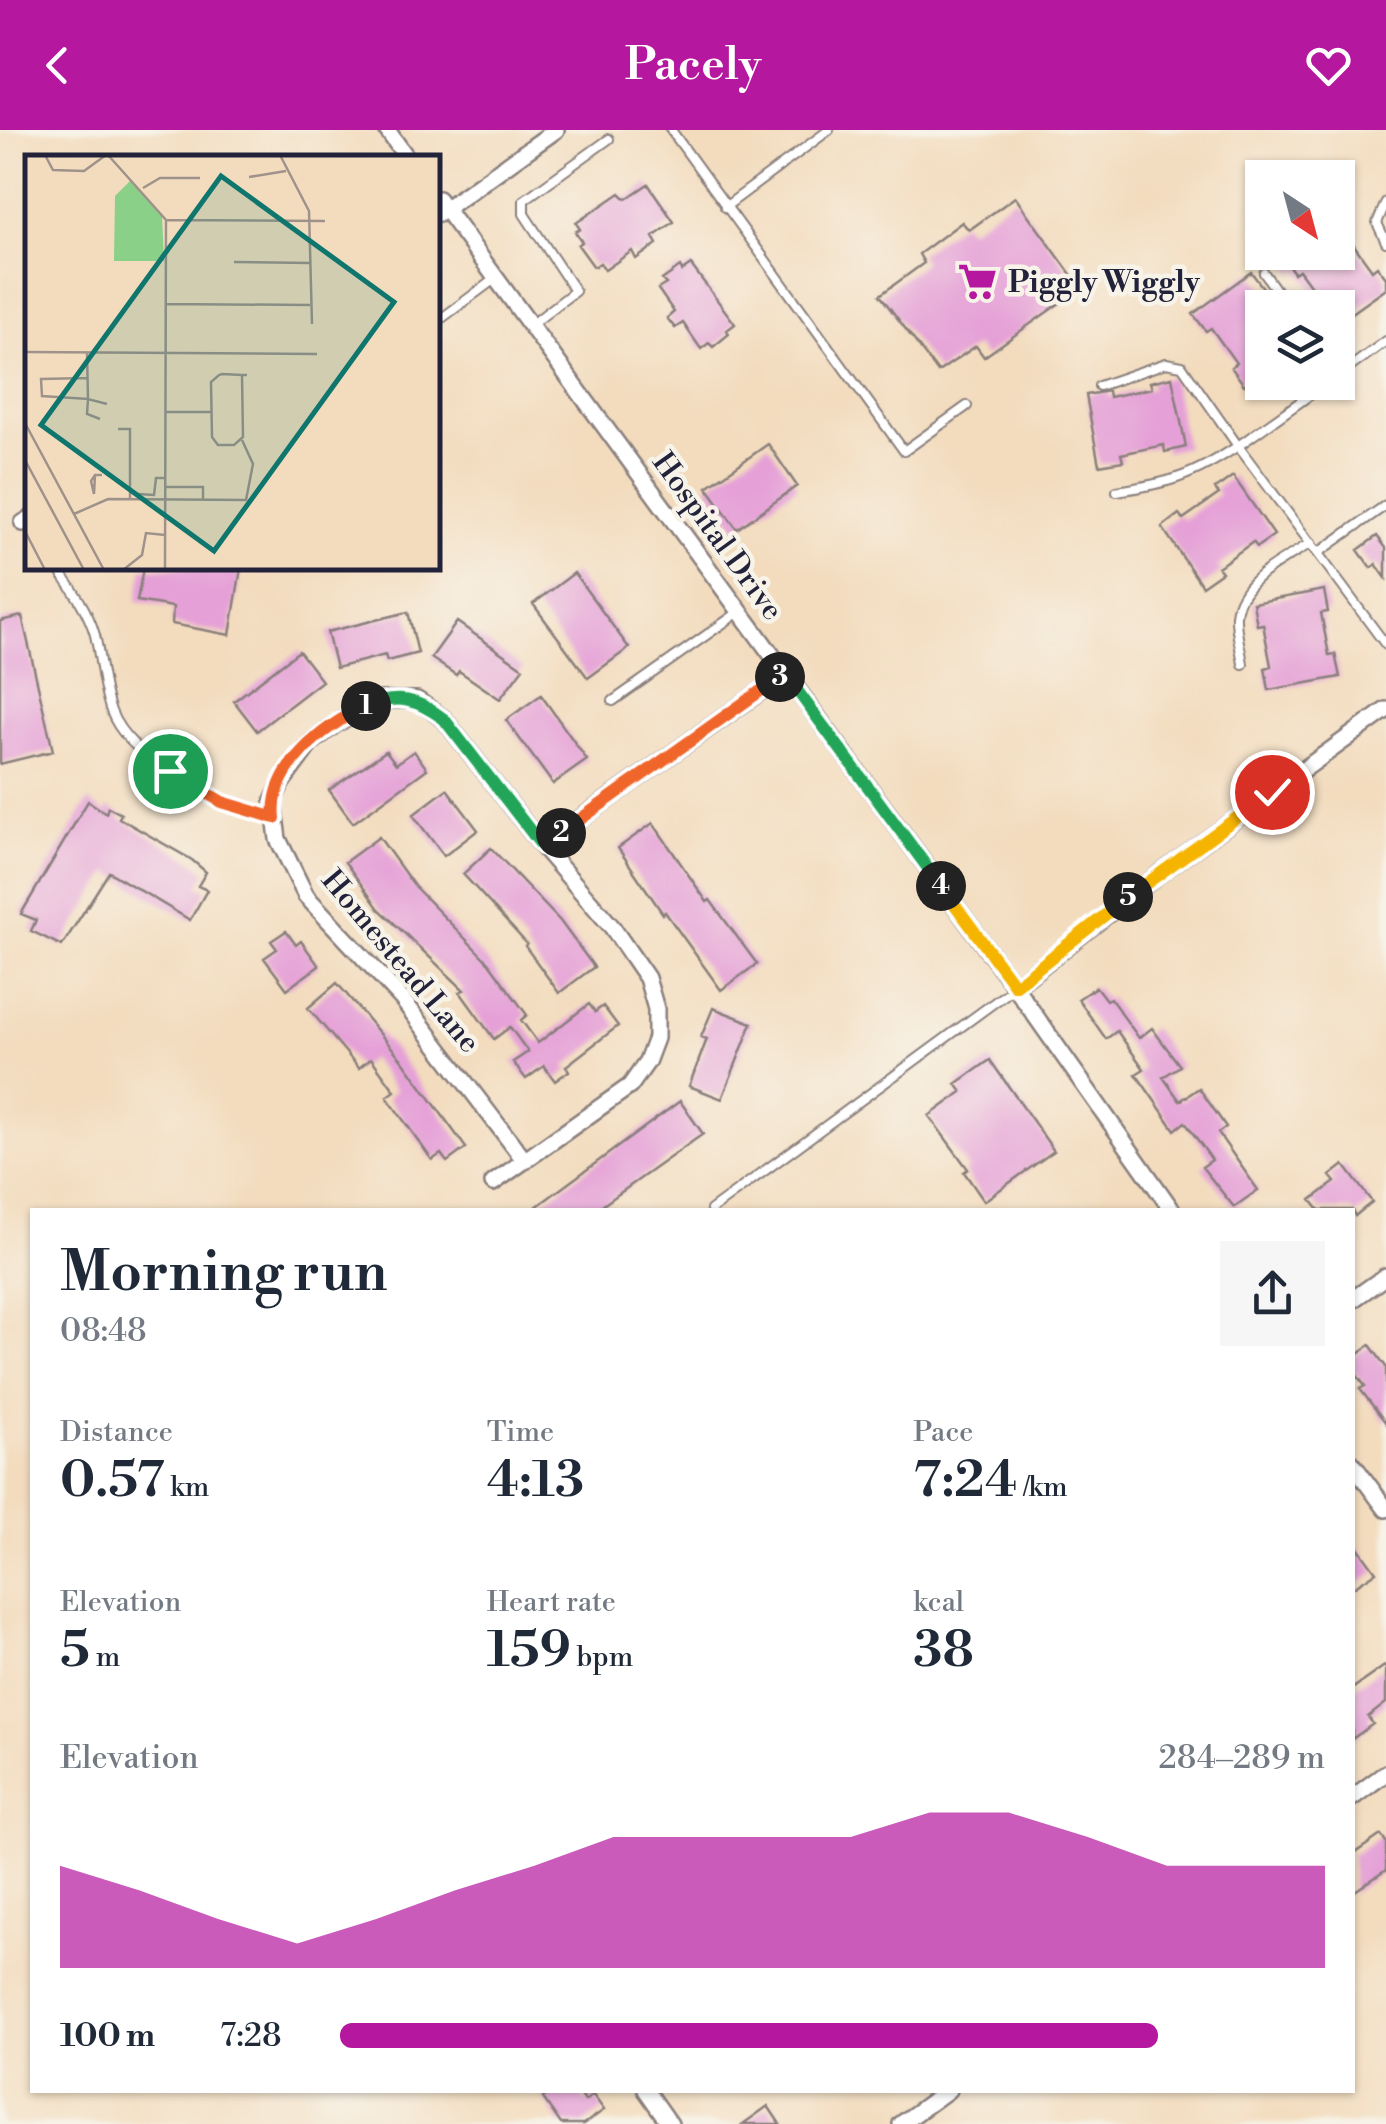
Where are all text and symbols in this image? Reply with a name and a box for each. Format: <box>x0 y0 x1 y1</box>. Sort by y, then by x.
text: Pacely <box>625 37 761 94</box>
icon: back <box>30 38 85 93</box>
icon: heart <box>1301 38 1356 93</box>
inset map <box>25 155 440 570</box>
north arrow <box>1245 160 1355 270</box>
map controls <box>1245 160 1355 400</box>
supermarket icon: Piggly Wiggly <box>957 261 999 303</box>
place label: Piggly Wiggly <box>1008 264 1201 302</box>
button: layers <box>1245 290 1355 400</box>
street label: Hospital Drive <box>643 445 791 628</box>
pin: 3 <box>755 652 805 702</box>
text: 3 <box>772 659 788 694</box>
pin: 1 <box>341 681 391 731</box>
text: 1 <box>359 688 373 723</box>
pin <box>128 729 213 814</box>
icon: arrive <box>143 744 198 799</box>
pin <box>1230 750 1315 835</box>
icon: check <box>1245 765 1300 820</box>
pin: 2 <box>536 808 586 858</box>
text: 2 <box>552 815 570 850</box>
pin: 4 <box>916 861 966 911</box>
street label: Homestead Lane <box>312 862 488 1061</box>
text: 4 <box>932 868 950 903</box>
pin: 5 <box>1103 872 1153 922</box>
text: 5 <box>1119 879 1137 914</box>
text: Morning run <box>60 1239 388 1308</box>
button: share <box>1220 1241 1325 1346</box>
text: 08:48 <box>60 1311 147 1351</box>
text: Distance <box>60 1415 173 1450</box>
text: Time <box>487 1415 554 1450</box>
text: Pace <box>913 1415 973 1450</box>
text: 0.57 <box>60 1450 164 1512</box>
text: 4:13 <box>487 1450 584 1512</box>
text: 7:24 <box>913 1450 1017 1512</box>
text: km <box>164 1470 209 1505</box>
text: /km <box>1017 1470 1068 1505</box>
text: Elevation <box>60 1585 181 1620</box>
text: Heart rate <box>487 1585 616 1620</box>
text: kcal <box>913 1585 964 1620</box>
text: 5 <box>60 1620 90 1682</box>
text: 159 <box>487 1620 571 1682</box>
text: 38 <box>913 1620 974 1682</box>
text: m <box>90 1640 120 1675</box>
text: bpm <box>571 1640 633 1675</box>
text: Elevation <box>60 1738 199 1778</box>
text: 284–289 m <box>1159 1738 1325 1778</box>
text: 100 m <box>60 2016 155 2056</box>
text: 7:28 <box>220 2016 282 2056</box>

